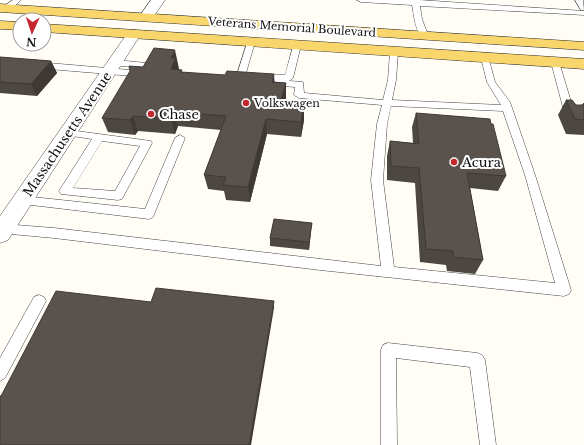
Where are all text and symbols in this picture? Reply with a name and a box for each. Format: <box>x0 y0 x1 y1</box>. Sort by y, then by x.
north arrow <box>12 12 52 52</box>
street label: Veterans Memorial Boulevard <box>207 14 377 40</box>
text: N <box>25 35 37 49</box>
street label: Massachusetts Avenue <box>19 69 116 200</box>
place label: Volkswagen <box>253 96 320 110</box>
marker: Volkswagen <box>241 98 251 108</box>
place label: Chase <box>159 106 199 123</box>
marker: Chase <box>146 109 156 119</box>
place label: Acura <box>461 154 502 171</box>
marker: Acura <box>449 157 459 167</box>

